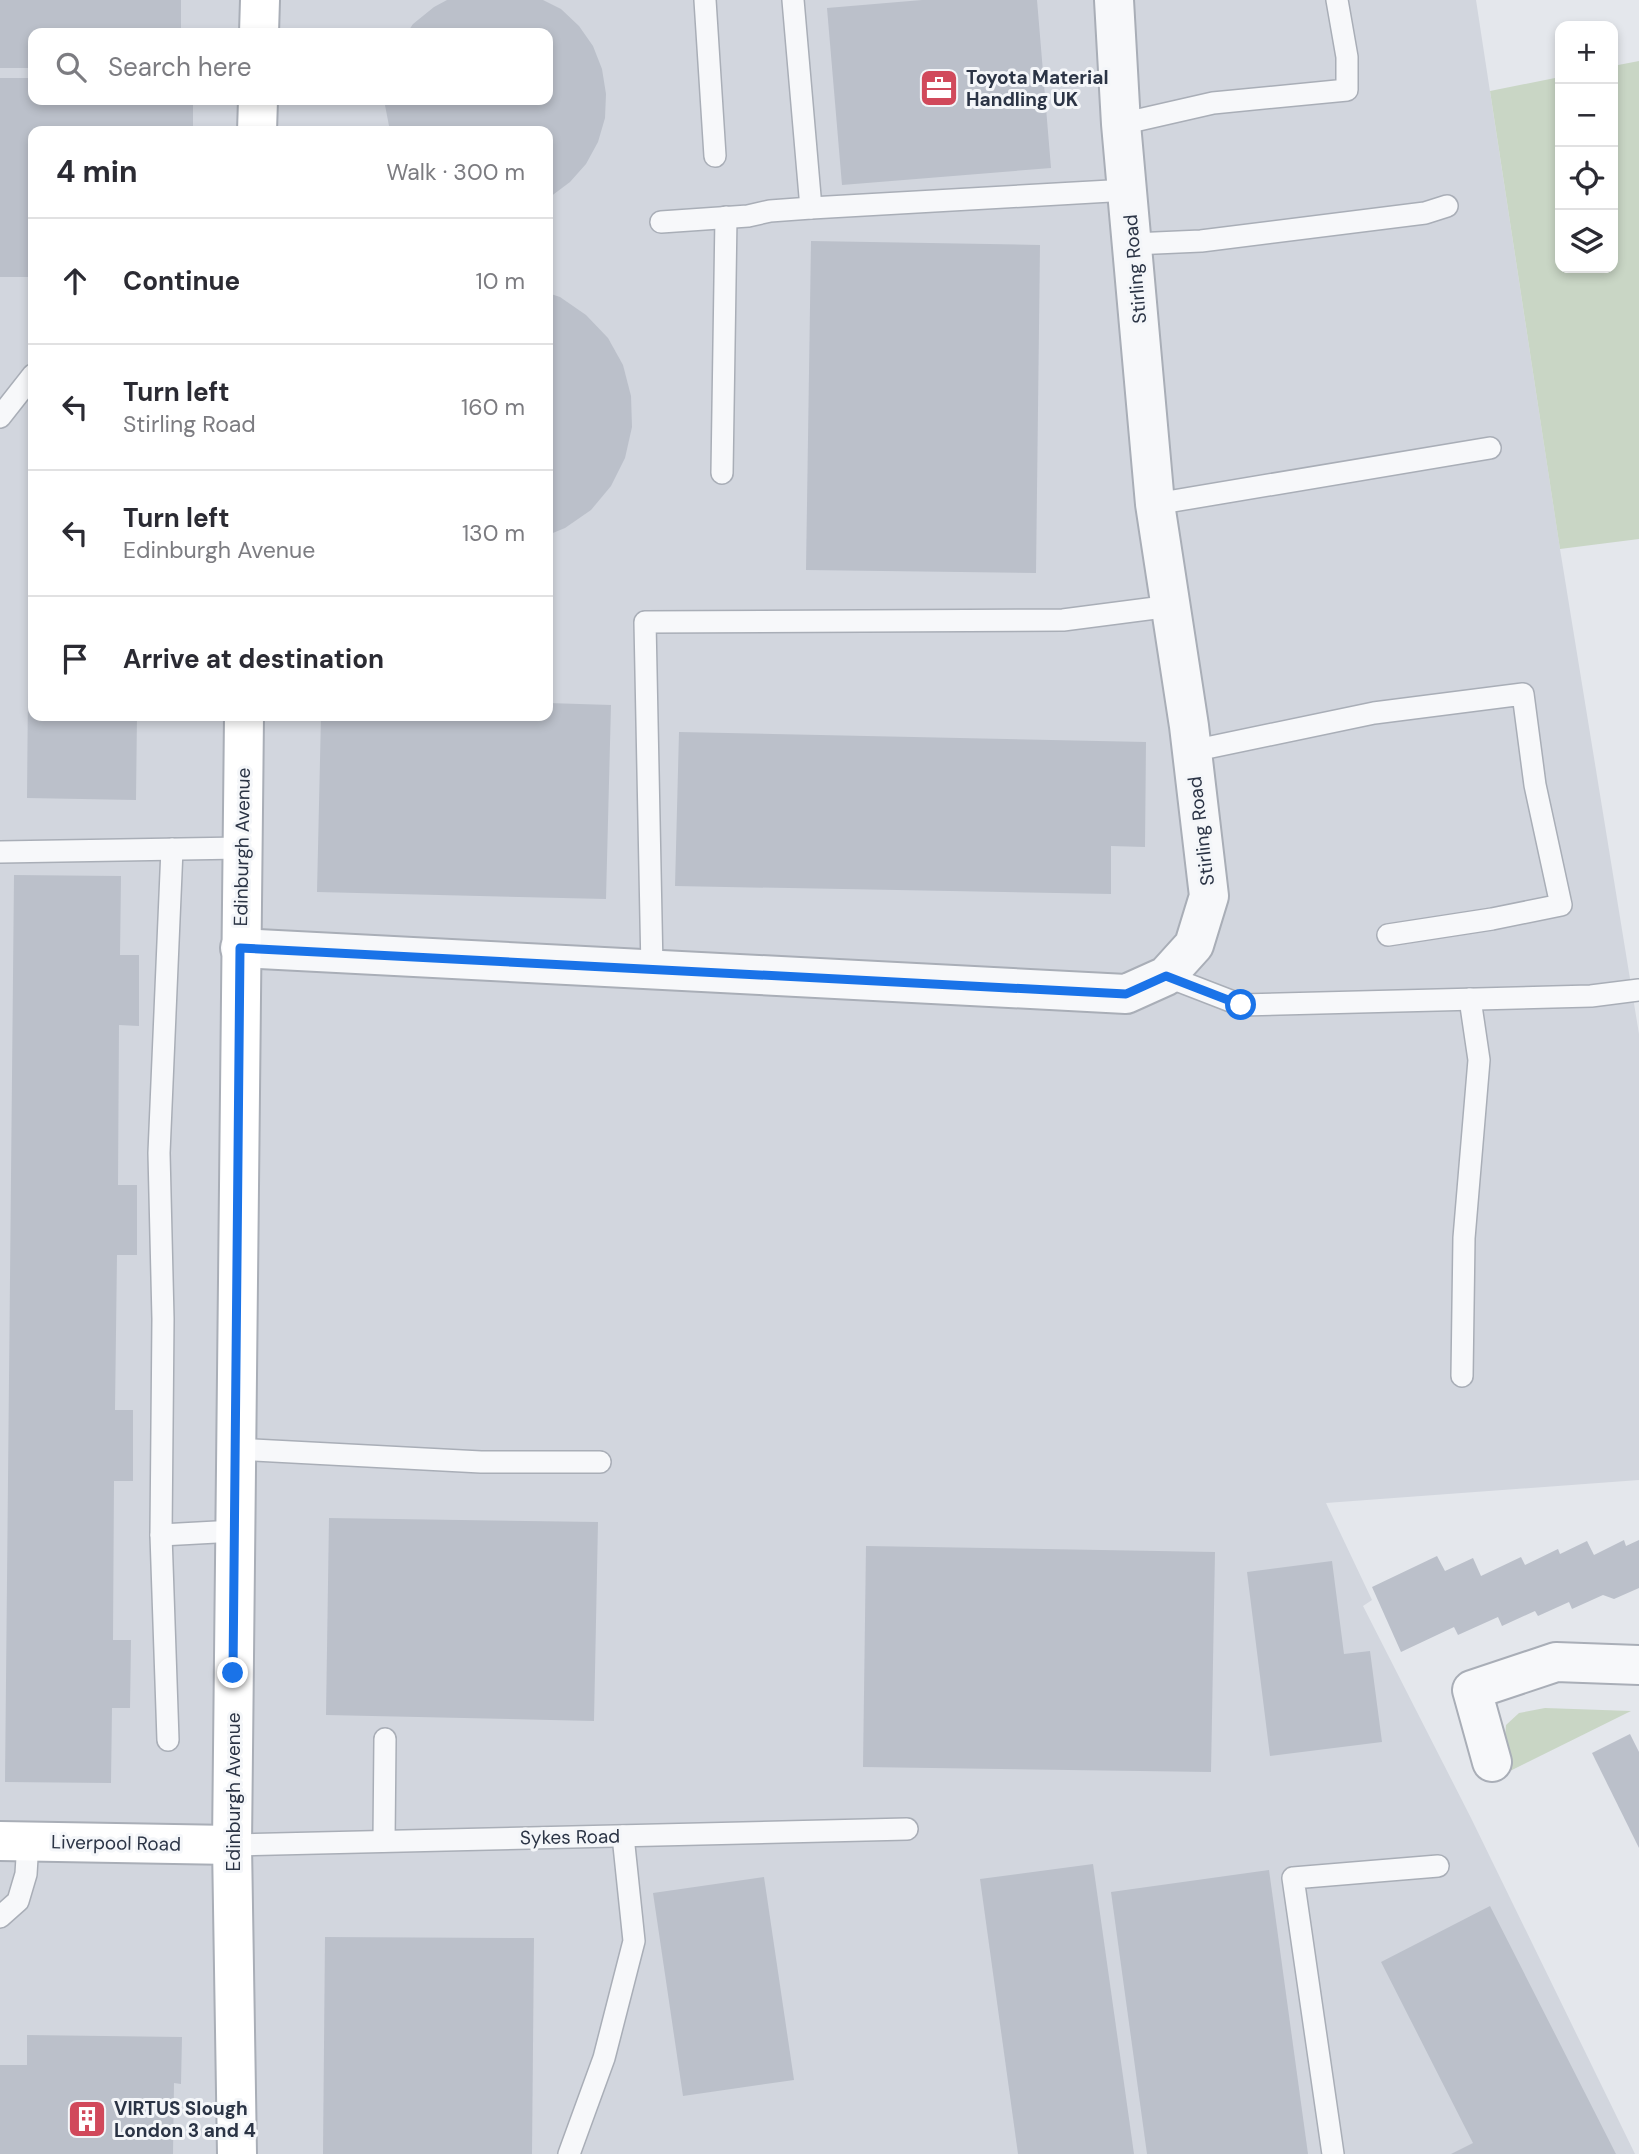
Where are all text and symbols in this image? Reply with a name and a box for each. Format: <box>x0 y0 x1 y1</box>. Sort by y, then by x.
map controls <box>1555 21 1618 273</box>
button: + <box>1555 21 1618 84</box>
search box <box>28 28 553 105</box>
icon: search <box>52 48 90 86</box>
text: Search here <box>108 50 251 84</box>
place label: Toyota Material Handling UK <box>966 65 1109 112</box>
office icon: Toyota Material Handling UK <box>918 67 960 109</box>
button: − <box>1555 84 1618 147</box>
button: locate <box>1555 147 1618 210</box>
text: 4 min <box>56 152 138 191</box>
text: Walk · 300 m <box>386 157 525 187</box>
button: layers <box>1555 210 1618 273</box>
street label: Stirling Road <box>1118 213 1152 325</box>
icon: ahead <box>56 262 94 300</box>
text: Continue <box>123 264 240 298</box>
text: 10 m <box>475 266 525 296</box>
text: Turn left <box>123 375 230 409</box>
icon: left <box>56 388 94 426</box>
text: 160 m <box>461 392 525 422</box>
text: Stirling Road <box>123 409 256 439</box>
text: Turn left <box>123 501 230 535</box>
icon: left <box>56 514 94 552</box>
text: 130 m <box>462 518 525 548</box>
text: Edinburgh Avenue <box>123 535 315 565</box>
icon: arrive <box>56 640 94 678</box>
text: Arrive at destination <box>123 642 384 676</box>
street label: Edinburgh Avenue <box>228 767 256 927</box>
street label: Stirling Road <box>1182 775 1220 887</box>
route start <box>1225 989 1256 1020</box>
route end <box>217 1657 248 1688</box>
street label: Edinburgh Avenue <box>221 1713 246 1871</box>
street label: Sykes Road <box>520 1824 620 1850</box>
street label: Liverpool Road <box>51 1829 181 1857</box>
place label: VIRTUS Slough London 3 and 4 <box>114 2096 256 2143</box>
building icon: VIRTUS Slough London 3 and 4 <box>66 2098 108 2140</box>

